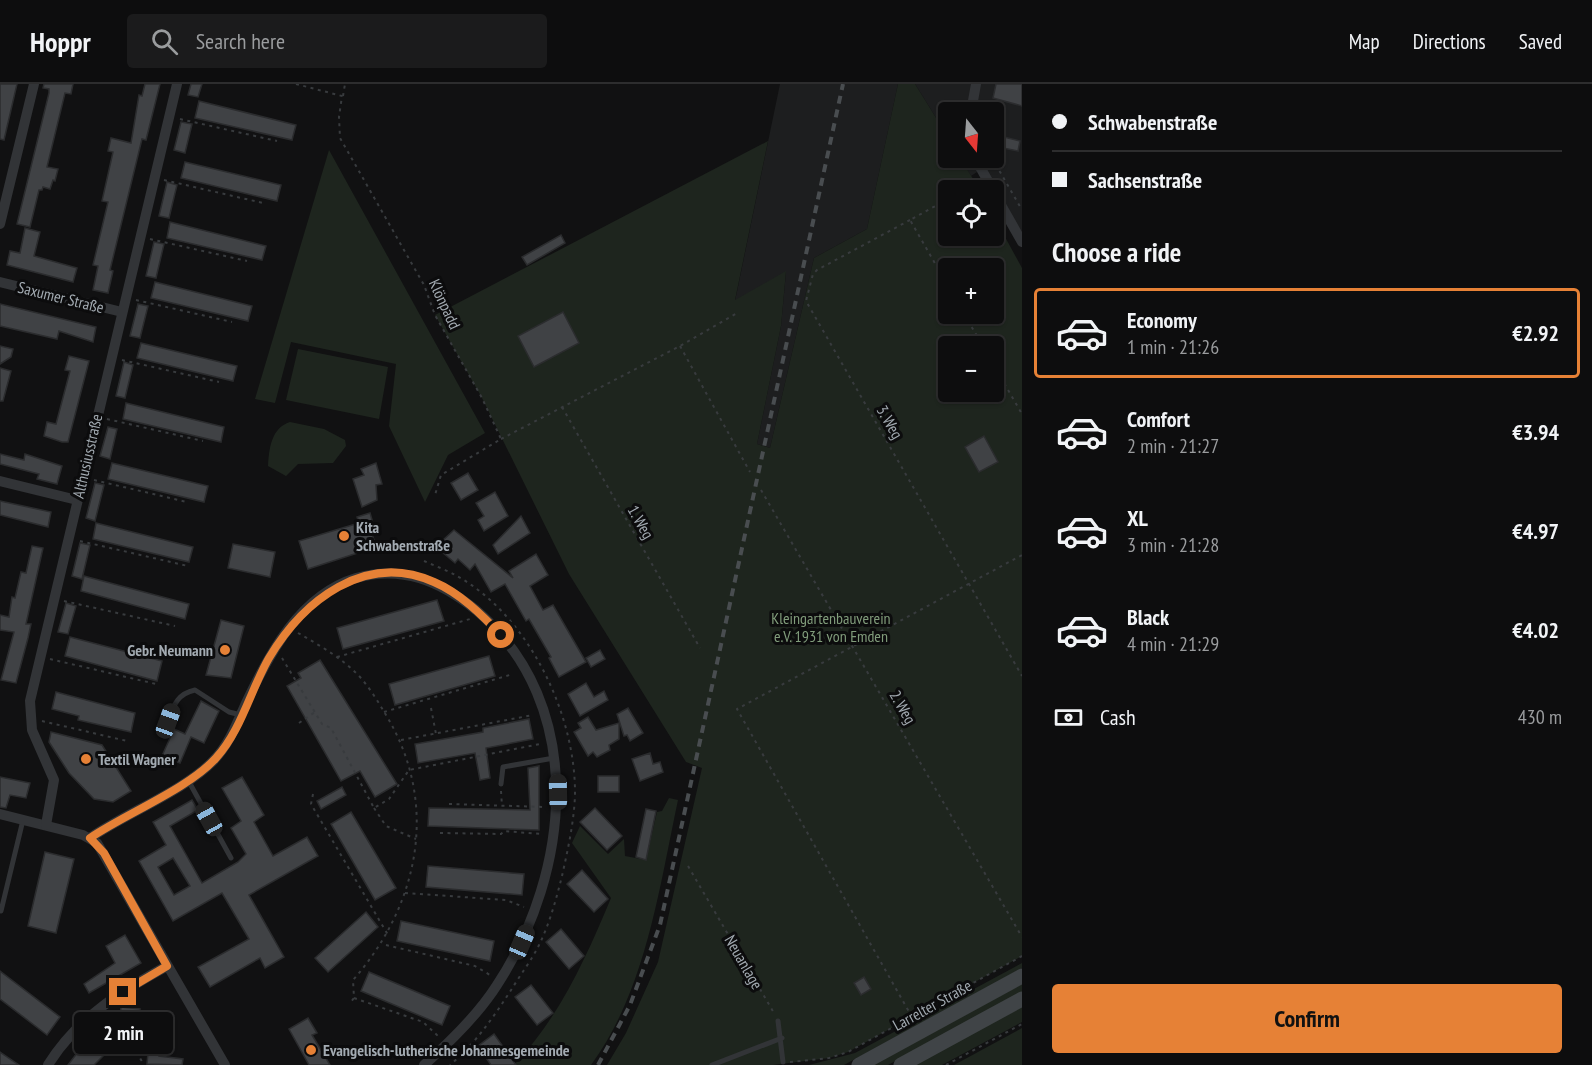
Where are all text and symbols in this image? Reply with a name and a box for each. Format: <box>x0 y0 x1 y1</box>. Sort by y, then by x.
search box <box>127 14 547 68</box>
text: Hoppr <box>30 23 91 60</box>
icon: search <box>148 25 181 58</box>
text: Search here <box>196 27 285 55</box>
text: Map <box>1349 28 1380 55</box>
text: Directions <box>1413 28 1486 55</box>
text: Saved <box>1519 28 1562 55</box>
north arrow <box>938 102 1004 168</box>
map controls <box>938 102 1004 402</box>
text: Schwabenstraße <box>1088 108 1217 136</box>
text: Sachsenstraße <box>1088 166 1202 194</box>
button: locate <box>938 180 1004 246</box>
text: Choose a ride <box>1052 235 1181 269</box>
button: + <box>938 258 1004 324</box>
street label: Klönpadd <box>425 276 465 332</box>
street label: Saxumer Straße <box>16 277 106 317</box>
icon: car <box>1055 306 1109 360</box>
text: Economy <box>1127 306 1197 334</box>
text: €2.92 <box>1512 319 1559 347</box>
text: 1 min · 21:26 <box>1127 334 1219 360</box>
button: − <box>938 336 1004 402</box>
street label: 3. Weg <box>872 402 908 442</box>
icon: car <box>1055 405 1109 459</box>
text: Comfort <box>1127 405 1190 433</box>
street label: Althusiusstraße <box>68 412 106 500</box>
text: €3.94 <box>1512 418 1559 446</box>
text: 2 min · 21:27 <box>1127 433 1219 459</box>
street label: 1. Weg <box>623 502 659 542</box>
icon: car <box>1055 504 1109 558</box>
text: XL <box>1127 504 1148 532</box>
place label: Kita Schwabenstraße <box>356 517 450 555</box>
text: €4.97 <box>1512 517 1559 545</box>
marker: Kita Schwabenstraße <box>337 529 351 543</box>
text: 3 min · 21:28 <box>1127 532 1219 558</box>
icon: car <box>1055 603 1109 657</box>
text: Black <box>1127 603 1169 631</box>
park label: Kleingartenbauverein e.V. 1931 von Emden <box>771 608 891 646</box>
text: €4.02 <box>1512 616 1559 644</box>
route start <box>487 621 514 648</box>
text: 4 min · 21:29 <box>1127 631 1219 657</box>
place label: Gebr. Neumann <box>127 640 213 660</box>
marker: Gebr. Neumann <box>218 643 232 657</box>
street label: 2. Weg <box>885 687 921 727</box>
car <box>153 701 183 741</box>
icon: cash <box>1052 701 1085 734</box>
text: Cash <box>1100 703 1136 731</box>
text: 430 m <box>1518 704 1562 730</box>
place label: Textil Wagner <box>98 749 176 769</box>
marker: Textil Wagner <box>79 752 93 766</box>
car <box>549 774 567 810</box>
car <box>192 799 226 839</box>
car <box>507 922 537 962</box>
street label: Neuanlage <box>721 931 767 993</box>
street label: Larrelter Straße <box>889 975 975 1035</box>
route end <box>109 978 136 1005</box>
button: Confirm <box>1052 984 1562 1053</box>
callout: 2 min <box>74 1013 172 1055</box>
text: 2 min <box>103 1020 144 1046</box>
place label: Evangelisch-lutherische Johannesgemeinde <box>323 1040 570 1060</box>
marker: Evangelisch-lutherische Johannesgemeinde <box>304 1043 318 1057</box>

